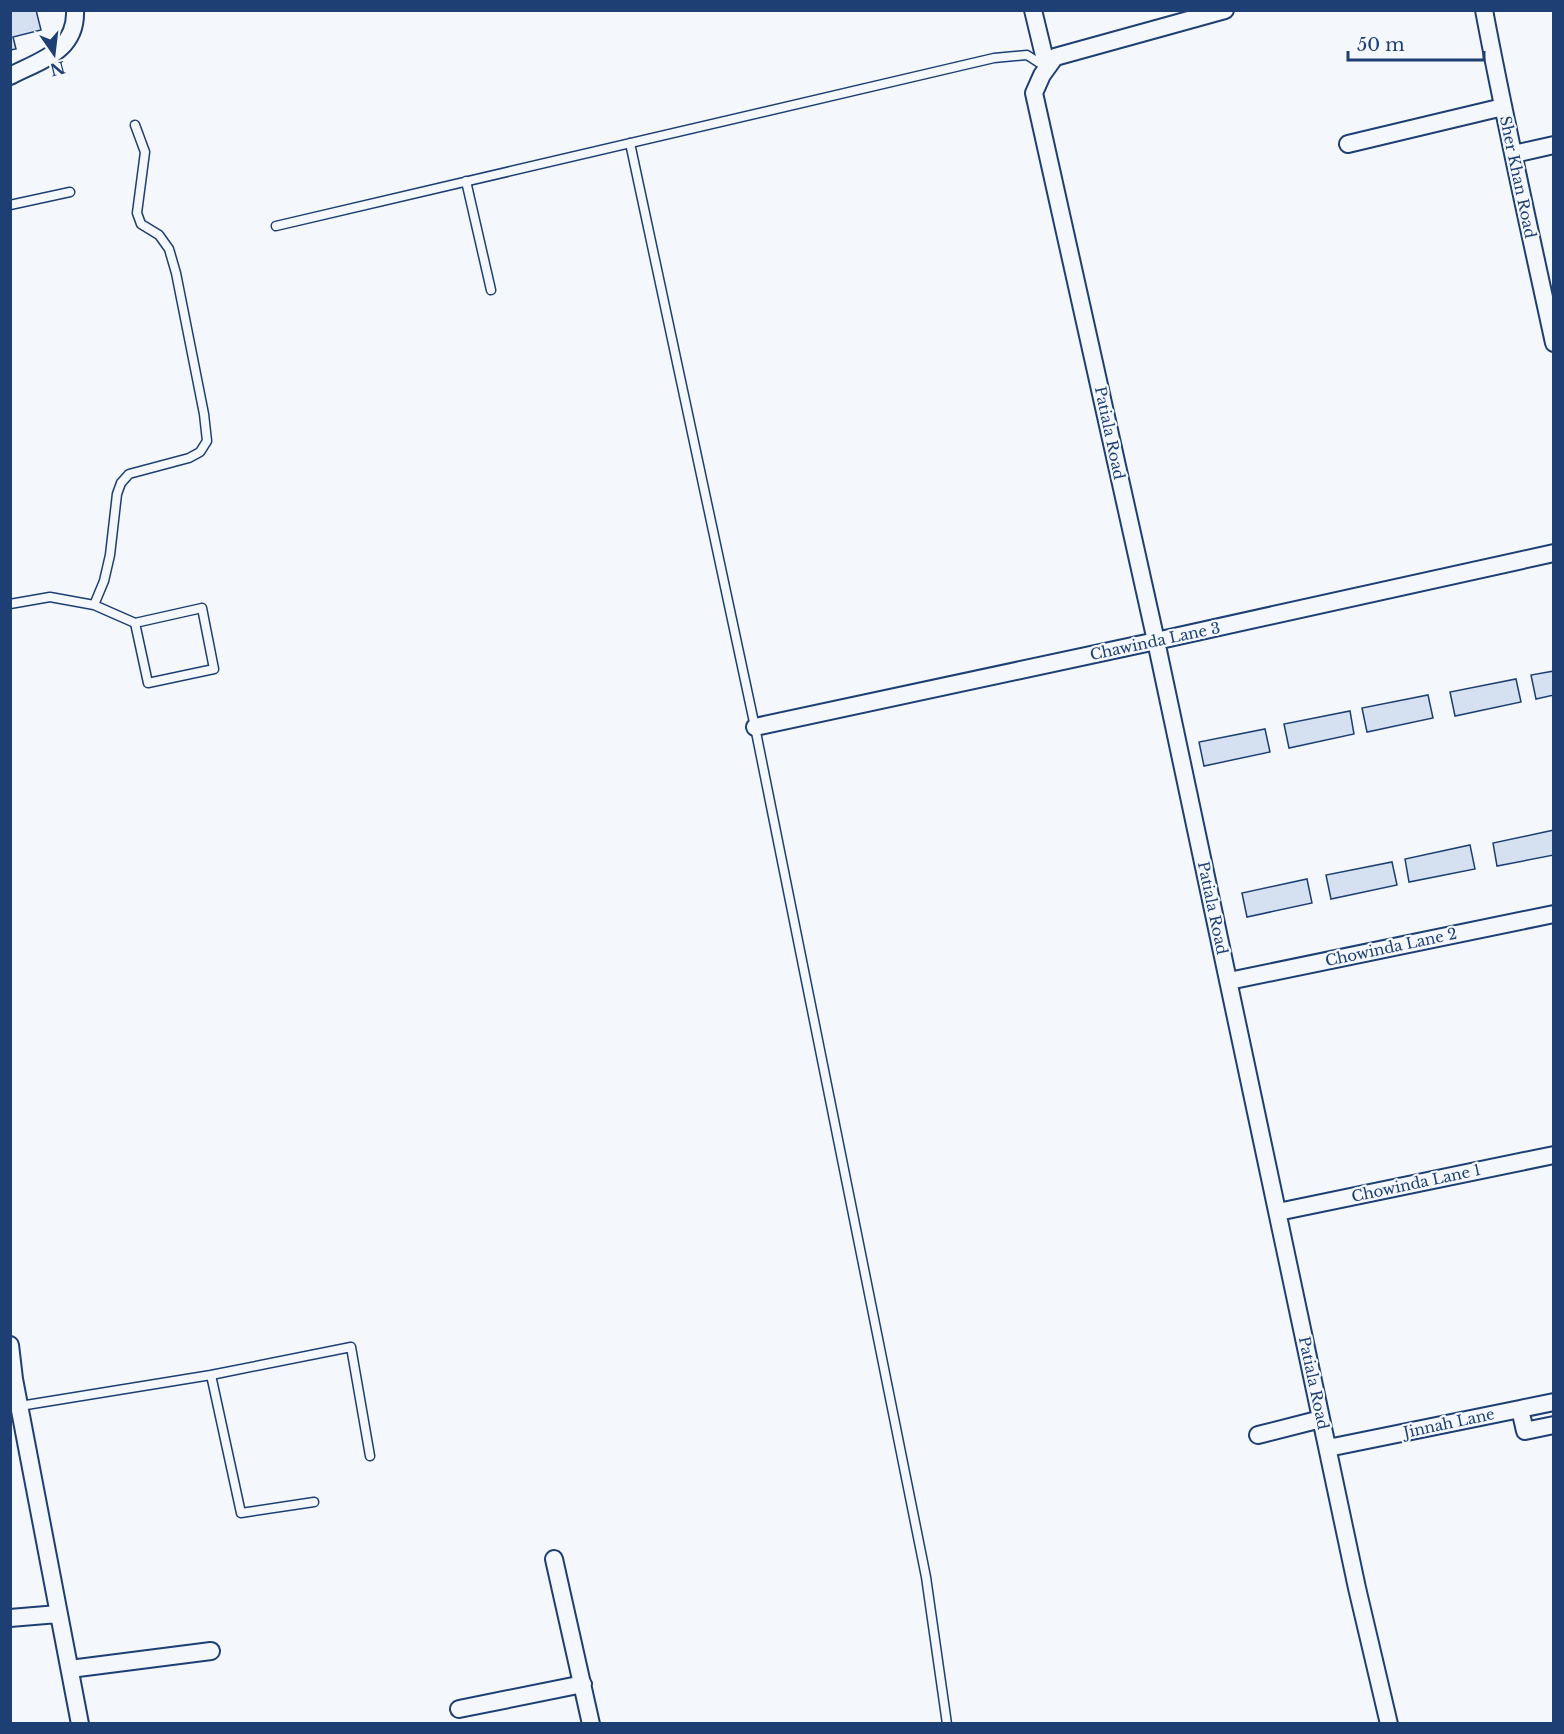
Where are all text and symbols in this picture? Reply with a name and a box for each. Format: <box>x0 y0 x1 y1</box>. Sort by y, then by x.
north arrow <box>24 24 84 84</box>
scale bar <box>1348 24 1484 62</box>
text: 50 m <box>1357 34 1405 56</box>
text: N <box>48 57 67 80</box>
street label: Sher Khan Road <box>1496 114 1540 240</box>
street label: Patiala Road <box>1091 385 1129 481</box>
street label: Chawinda Lane 3 <box>1088 618 1222 664</box>
street label: Patiala Road <box>1194 860 1232 956</box>
street label: Chowinda Lane 2 <box>1323 924 1459 970</box>
street label: Chowinda Lane 1 <box>1350 1160 1482 1206</box>
street label: Patiala Road <box>1295 1335 1333 1431</box>
street label: Jinnah Lane <box>1400 1404 1496 1442</box>

